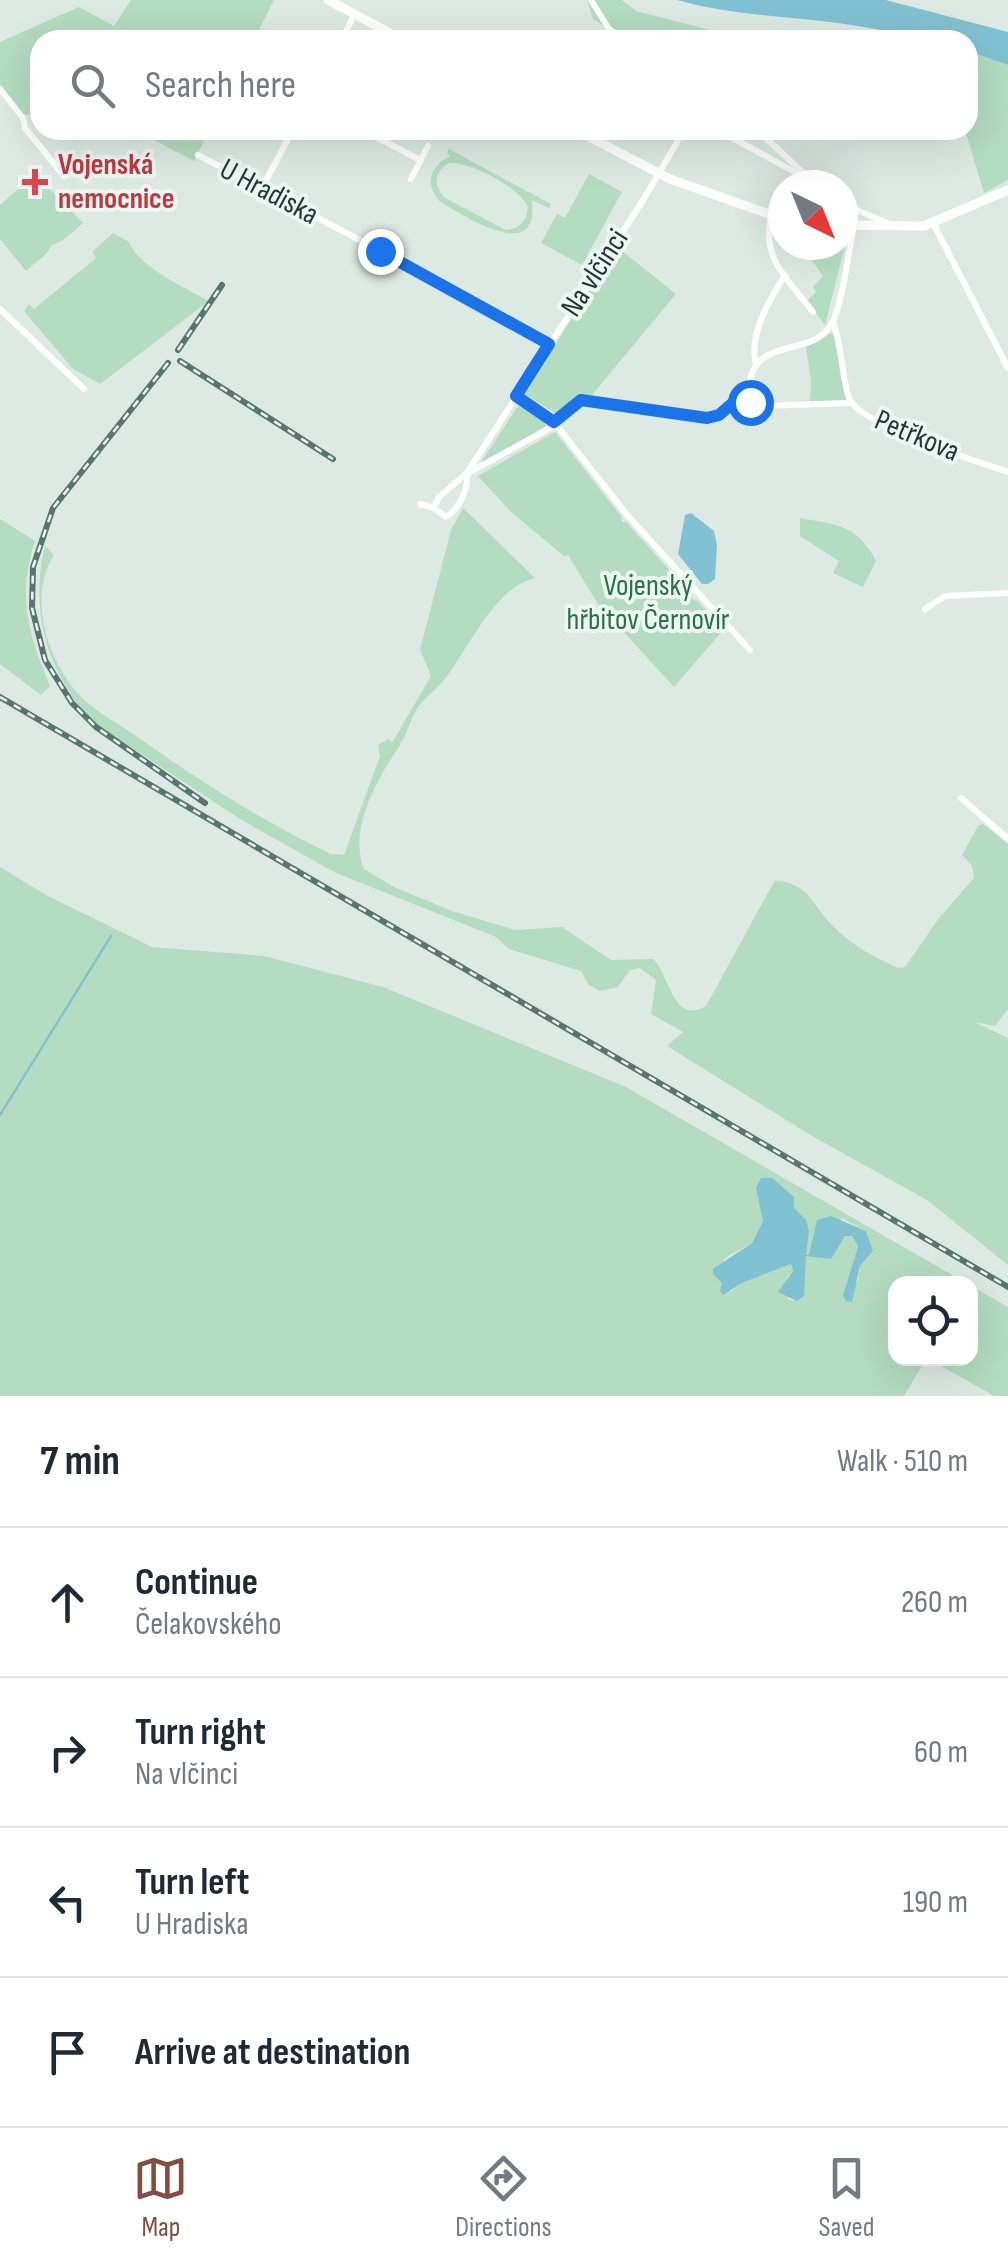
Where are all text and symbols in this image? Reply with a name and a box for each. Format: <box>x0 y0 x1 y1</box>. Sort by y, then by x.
search box <box>30 30 978 140</box>
icon: search <box>65 58 120 113</box>
text: Search here <box>145 63 296 108</box>
place label: Vojenská nemocnice <box>58 147 175 217</box>
street label: U Hradiska <box>214 151 324 233</box>
marker: Vojenská nemocnice <box>22 169 48 195</box>
north arrow <box>768 170 858 260</box>
street label: Na vlčinci <box>554 223 636 323</box>
route end <box>358 229 404 275</box>
route start <box>728 380 774 426</box>
street label: Petřkova <box>869 402 965 470</box>
park label: Vojenský hřbitov Černovír <box>567 568 730 638</box>
map controls <box>888 1276 978 1366</box>
button: locate <box>888 1276 978 1366</box>
text: 7 min <box>40 1436 120 1487</box>
text: Walk · 510 m <box>837 1442 968 1481</box>
text: Continue <box>135 1560 258 1605</box>
icon: ahead <box>40 1575 95 1630</box>
text: 260 m <box>901 1583 968 1622</box>
text: Čelakovského <box>135 1605 282 1644</box>
text: Turn right <box>135 1710 266 1755</box>
icon: right <box>40 1725 95 1780</box>
text: 60 m <box>914 1733 968 1772</box>
text: Na vlčinci <box>135 1755 238 1794</box>
text: Turn left <box>135 1860 249 1905</box>
icon: left <box>40 1875 95 1930</box>
text: 190 m <box>903 1883 968 1922</box>
text: U Hradiska <box>135 1905 249 1944</box>
icon: arrive <box>40 2025 95 2080</box>
text: Arrive at destination <box>135 2030 410 2075</box>
tab: Map <box>133 2151 188 2244</box>
tab: Directions <box>455 2151 552 2244</box>
tab: Saved <box>818 2151 875 2244</box>

